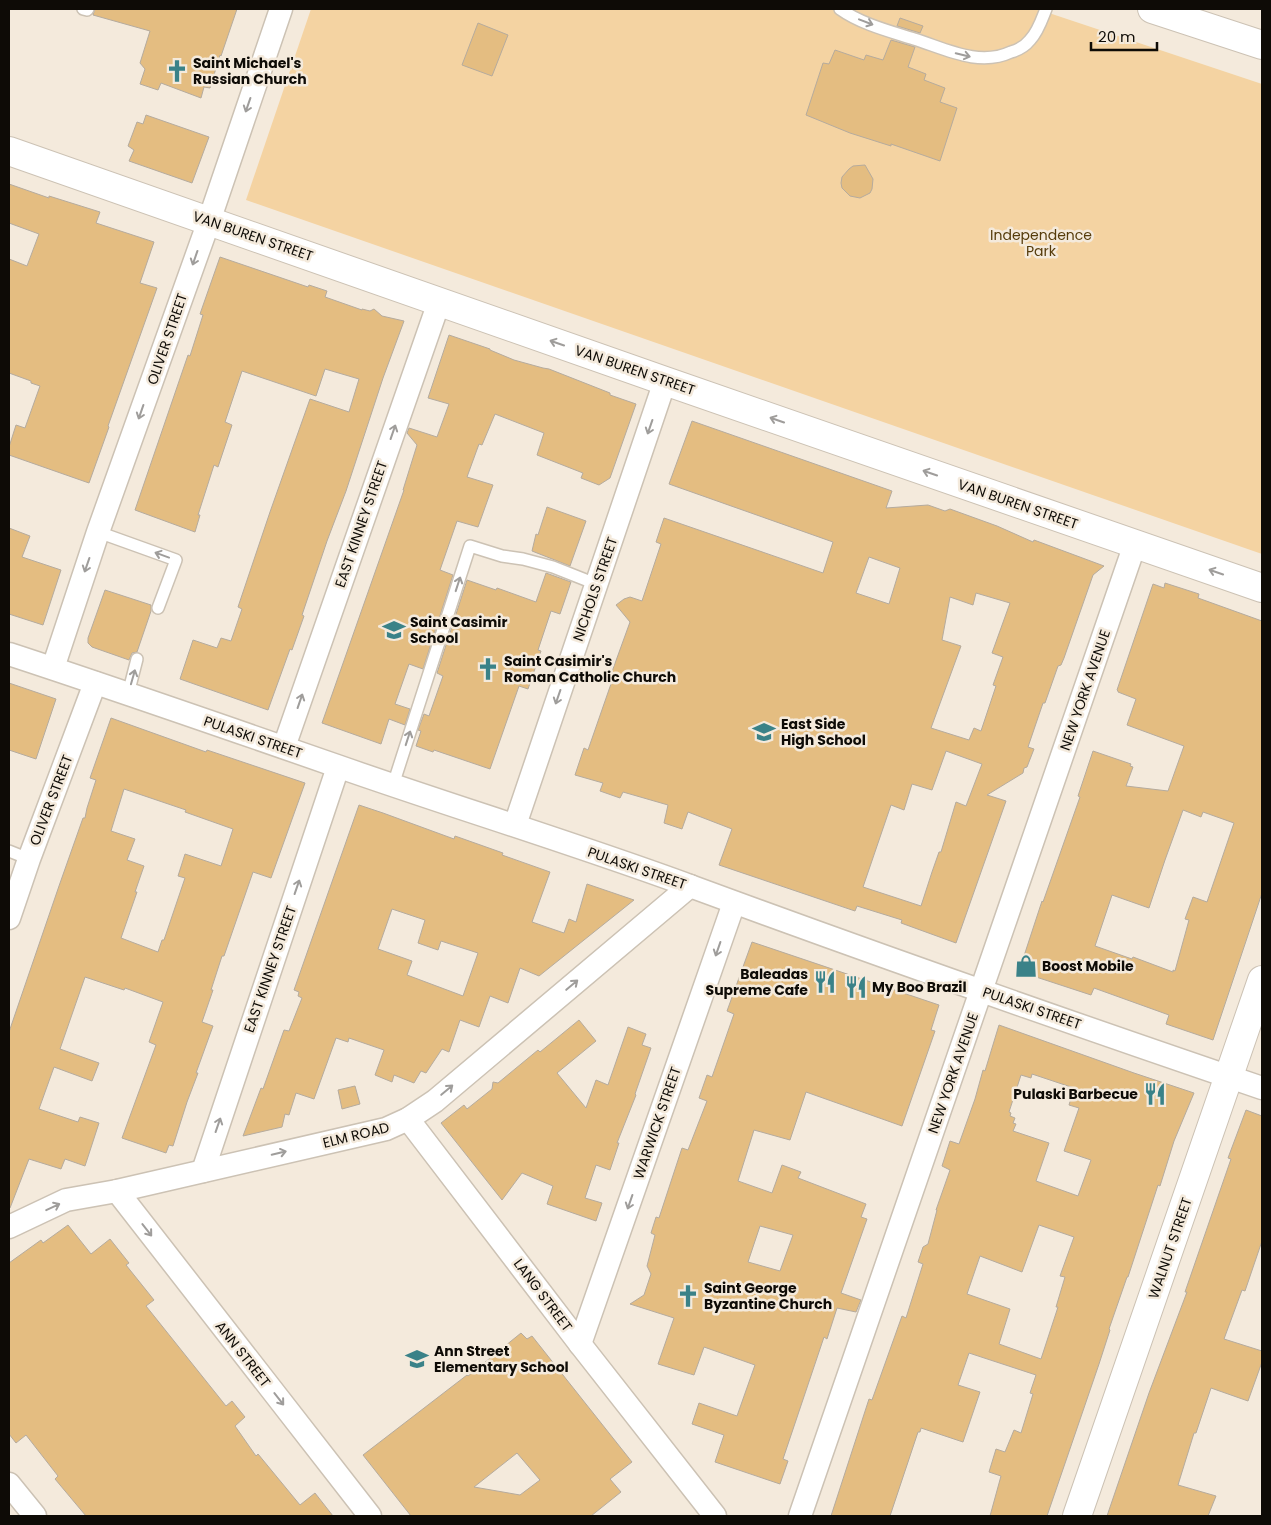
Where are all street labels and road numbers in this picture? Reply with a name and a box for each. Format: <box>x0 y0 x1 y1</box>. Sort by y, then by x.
street label: VAN BUREN STREET <box>190 206 316 266</box>
street label: OLIVER STREET <box>142 290 192 387</box>
street label: VAN BUREN STREET <box>572 340 698 400</box>
street label: EAST KINNEY STREET <box>330 457 392 590</box>
street label: VAN BUREN STREET <box>955 474 1081 534</box>
street label: NICHOLS STREET <box>568 534 622 644</box>
street label: NEW YORK AVENUE <box>1055 627 1115 753</box>
street label: PULASKI STREET <box>201 711 305 763</box>
street label: OLIVER STREET <box>25 751 78 848</box>
street label: PULASKI STREET <box>585 842 689 894</box>
street label: EAST KINNEY STREET <box>239 902 301 1035</box>
street label: PULASKI STREET <box>980 982 1084 1034</box>
street label: NEW YORK AVENUE <box>923 1010 983 1136</box>
street label: WARWICK STREET <box>628 1064 686 1182</box>
street label: ELM ROAD <box>321 1117 391 1153</box>
street label: WALNUT STREET <box>1143 1194 1197 1301</box>
street label: LANG STREET <box>509 1255 577 1336</box>
street label: ANN STREET <box>211 1317 275 1392</box>

